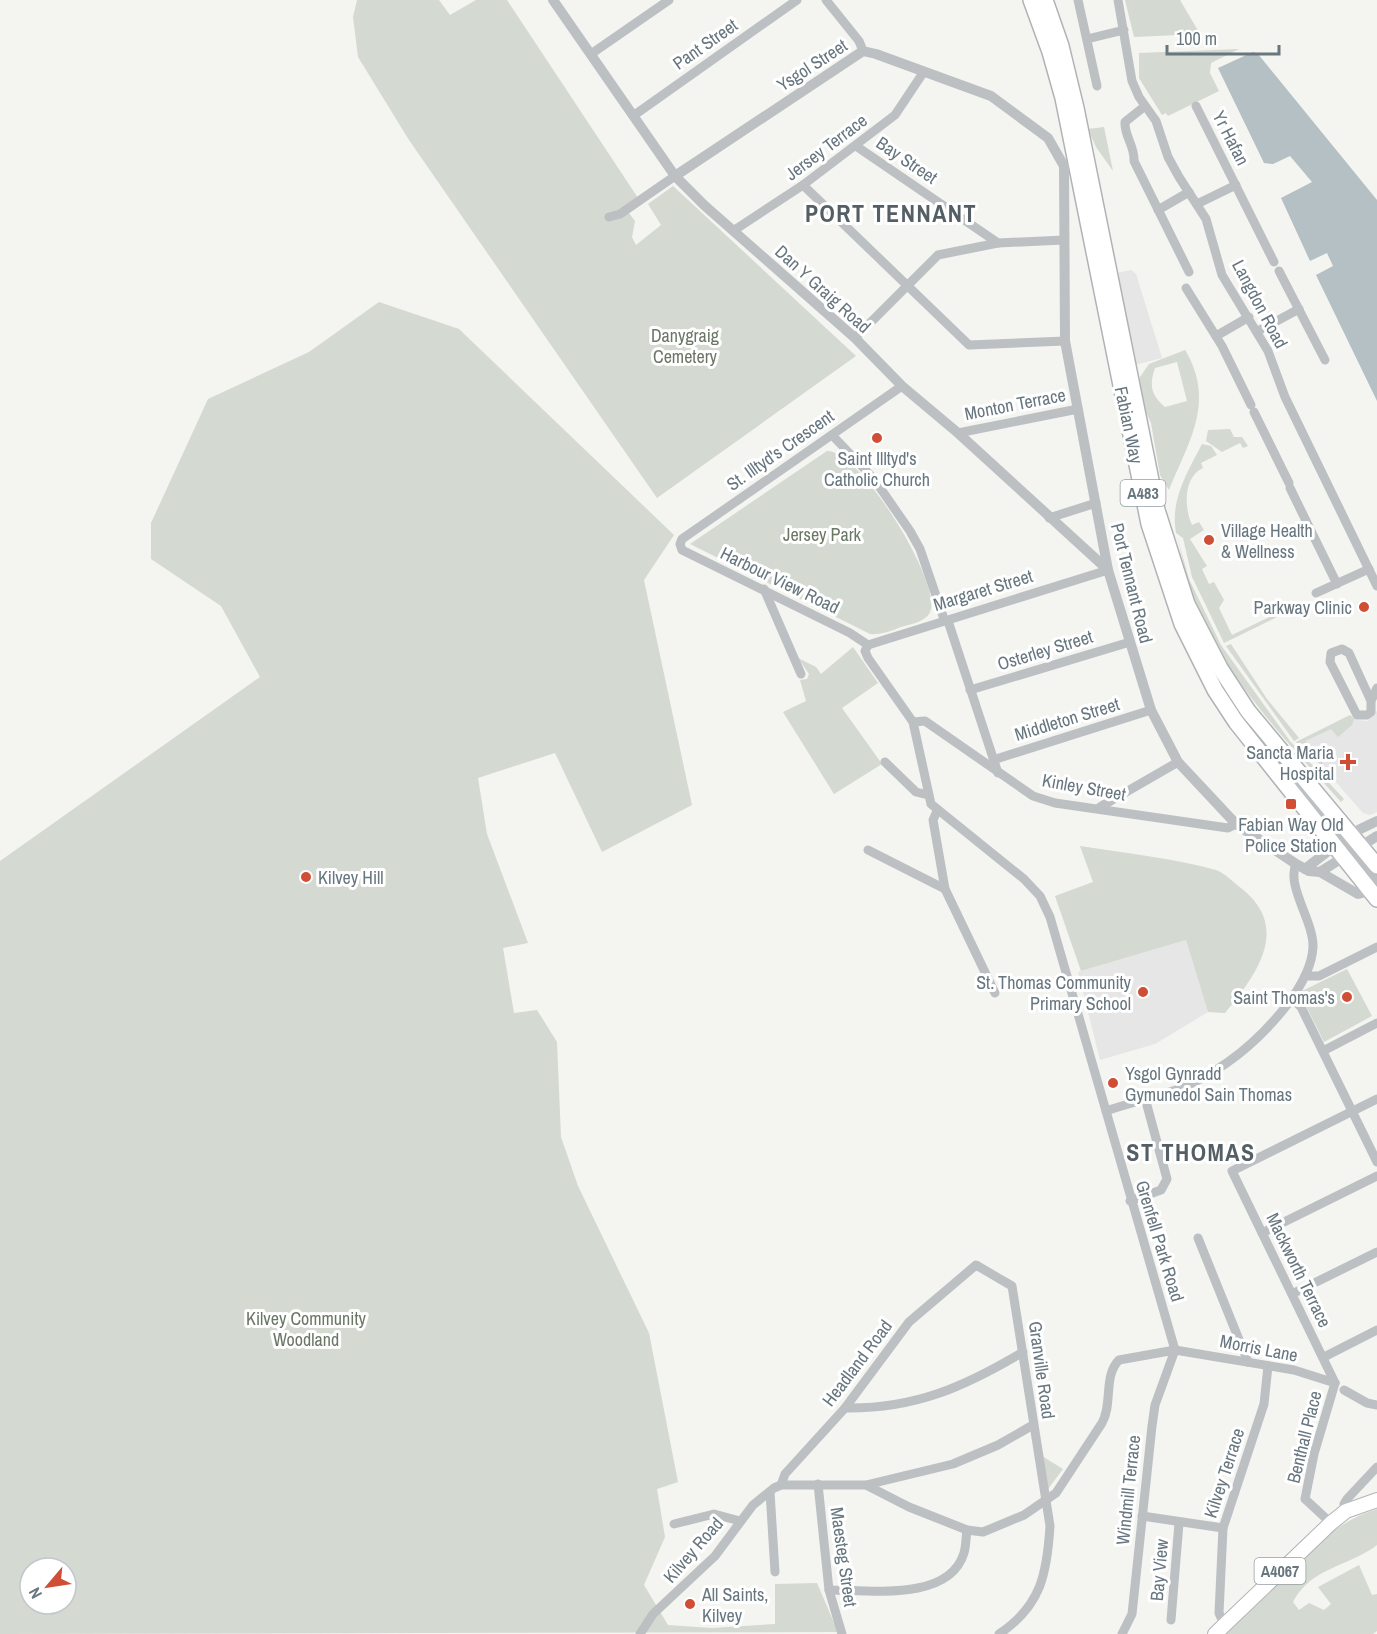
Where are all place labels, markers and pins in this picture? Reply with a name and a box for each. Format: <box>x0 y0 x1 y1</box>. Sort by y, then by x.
marker: Saint Illtyd's Catholic Church <box>870 431 884 445</box>
place label: Saint Illtyd's Catholic Church <box>824 446 930 492</box>
place label: Village Health & Wellness <box>1221 518 1313 564</box>
marker: Village Health & Wellness <box>1202 533 1216 547</box>
place label: Parkway Clinic <box>1254 595 1352 620</box>
marker: Parkway Clinic <box>1357 600 1371 614</box>
place label: Sancta Maria Hospital <box>1246 740 1334 786</box>
marker: Sancta Maria Hospital <box>1339 753 1357 771</box>
marker: Fabian Way Old Police Station <box>1284 797 1298 811</box>
place label: Fabian Way Old Police Station <box>1238 812 1344 858</box>
place label: Kilvey Hill <box>318 865 384 890</box>
marker: Kilvey Hill <box>299 870 313 884</box>
place label: St. Thomas Community Primary School <box>976 970 1132 1016</box>
marker: St. Thomas Community Primary School <box>1136 985 1150 999</box>
place label: Saint Thomas's <box>1233 985 1335 1010</box>
marker: Saint Thomas's <box>1340 990 1354 1004</box>
place label: Ysgol Gynradd Gymunedol Sain Thomas <box>1125 1061 1292 1107</box>
marker: Ysgol Gynradd Gymunedol Sain Thomas <box>1106 1076 1120 1090</box>
place label: All Saints, Kilvey <box>701 1582 768 1628</box>
marker: All Saints, Kilvey <box>683 1597 697 1611</box>

